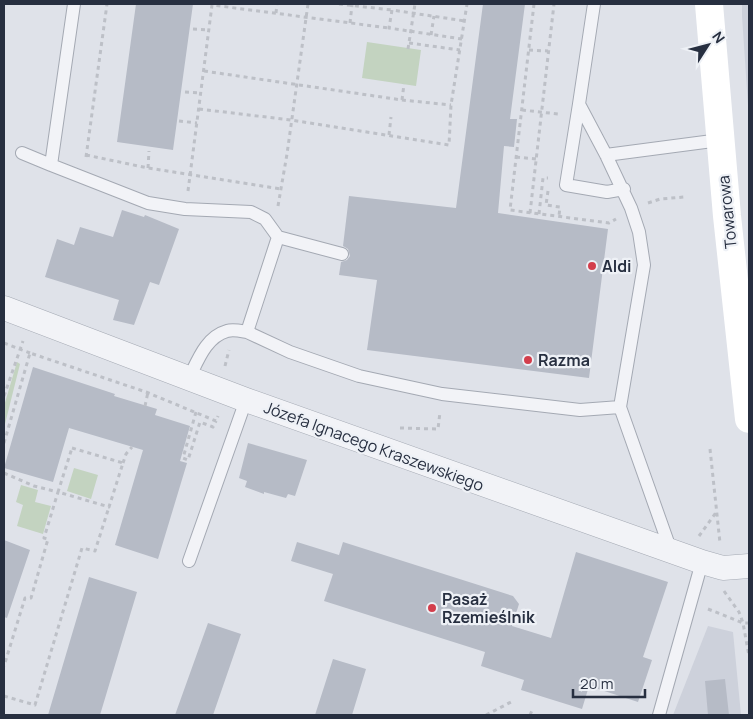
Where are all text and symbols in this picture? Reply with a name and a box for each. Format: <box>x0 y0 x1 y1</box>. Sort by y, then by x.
north arrow <box>683 20 733 70</box>
text: N <box>708 27 730 47</box>
street label: Towarowa <box>712 174 742 250</box>
place label: Aldi <box>602 255 632 277</box>
marker: Aldi <box>586 260 598 272</box>
place label: Razma <box>538 349 590 371</box>
marker: Razma <box>522 354 534 366</box>
street label: Józefa Ignacego Kraszewskiego <box>261 396 487 496</box>
place label: Pasaż Rzemieślnik <box>442 588 535 628</box>
marker: Pasaż Rzemieślnik <box>426 602 438 614</box>
scale bar <box>573 666 646 698</box>
text: 20 m <box>580 673 613 694</box>

